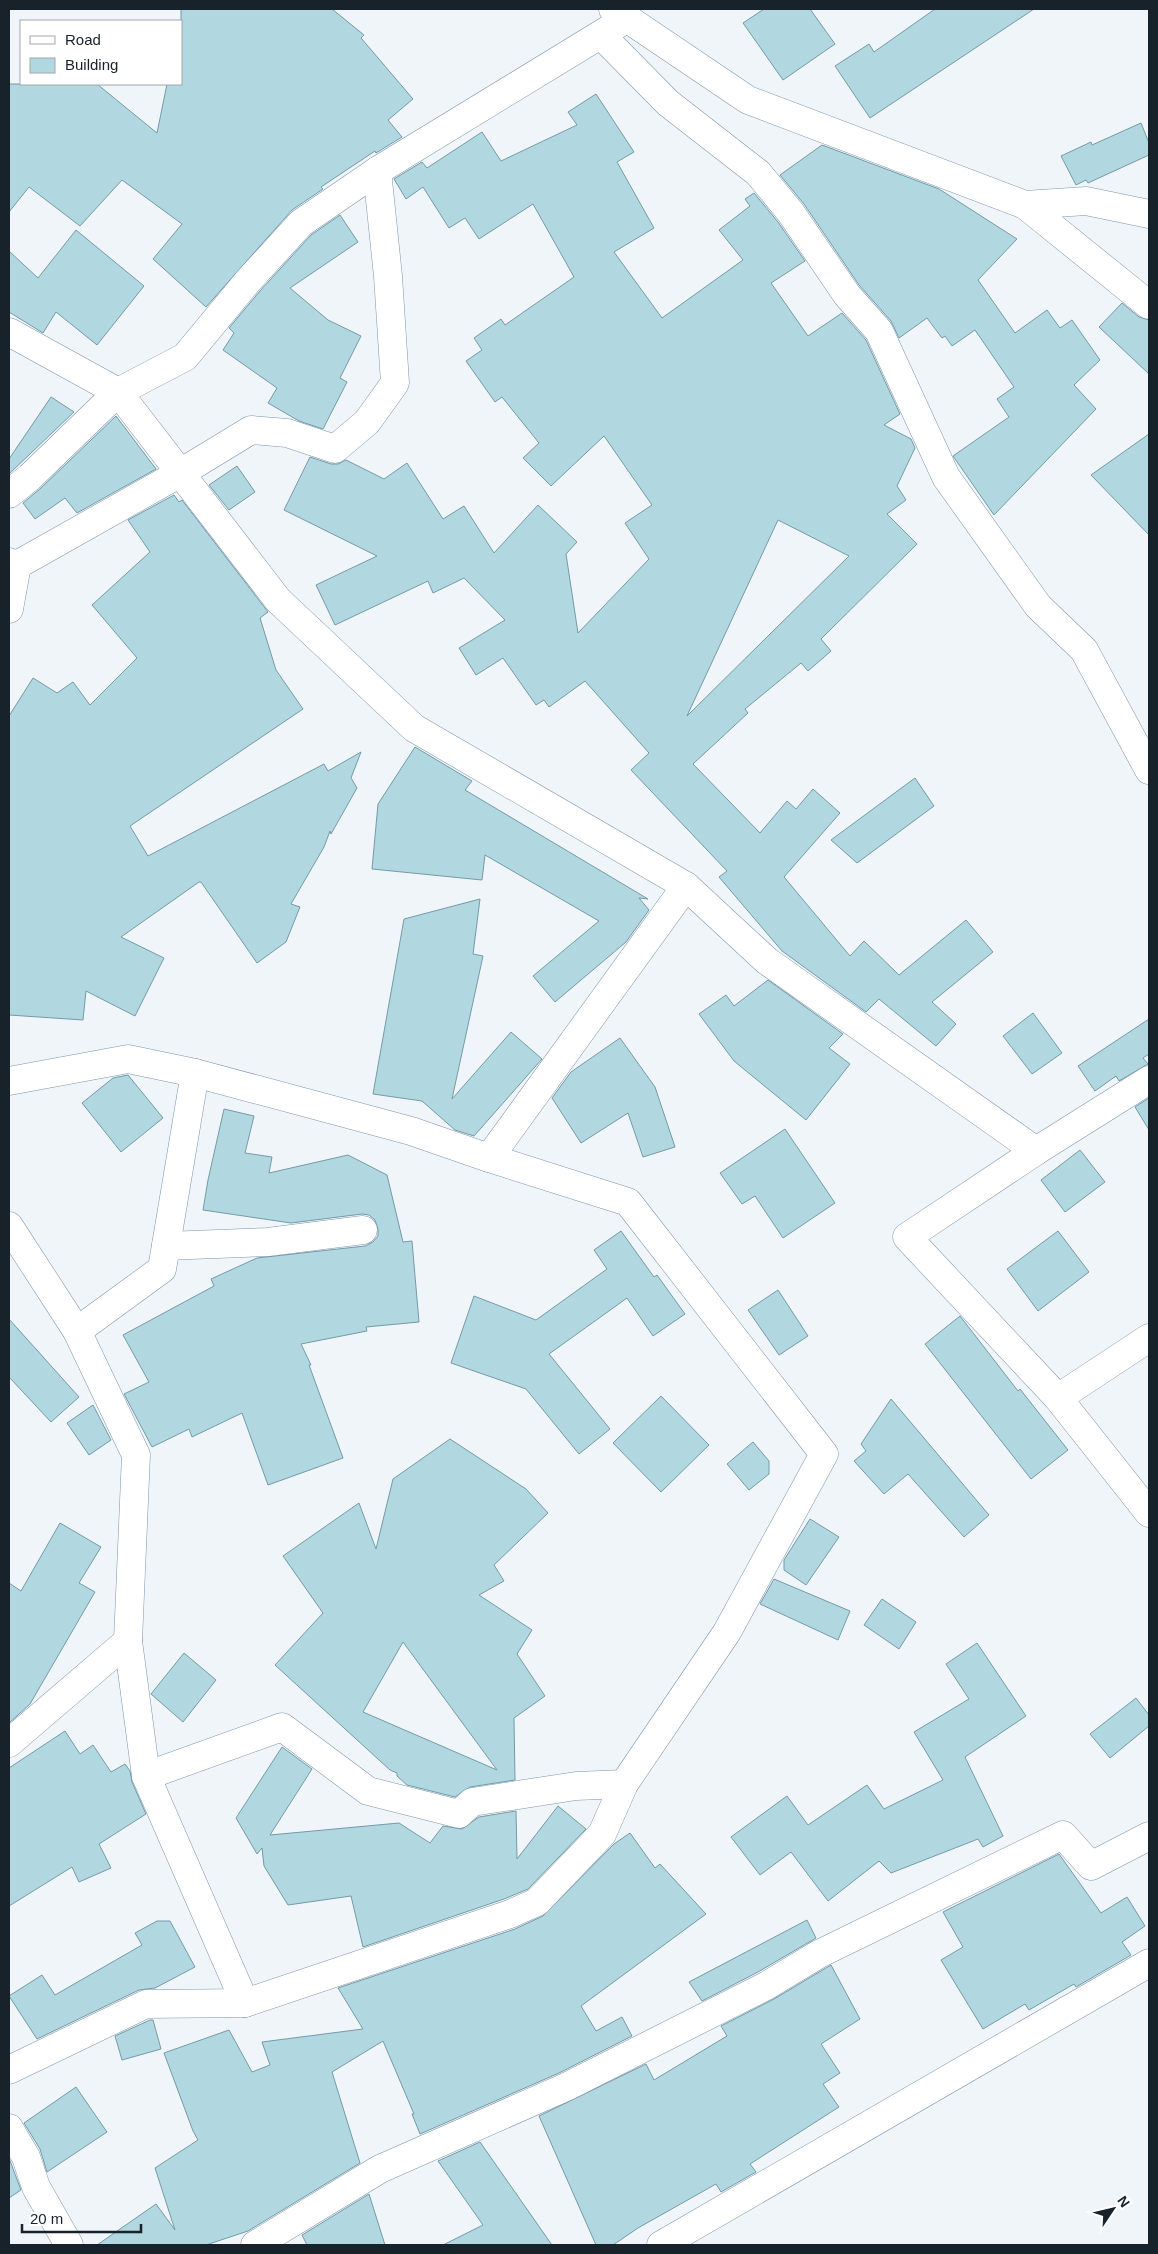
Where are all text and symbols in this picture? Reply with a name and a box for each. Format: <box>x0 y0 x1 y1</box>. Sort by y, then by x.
legend <box>20 20 182 85</box>
text: Road <box>65 31 101 48</box>
text: Building <box>65 56 118 73</box>
north arrow <box>1088 2184 1138 2234</box>
text: N <box>1114 2193 1133 2210</box>
scale bar <box>22 2202 141 2234</box>
text: 20 m <box>30 2210 63 2227</box>

